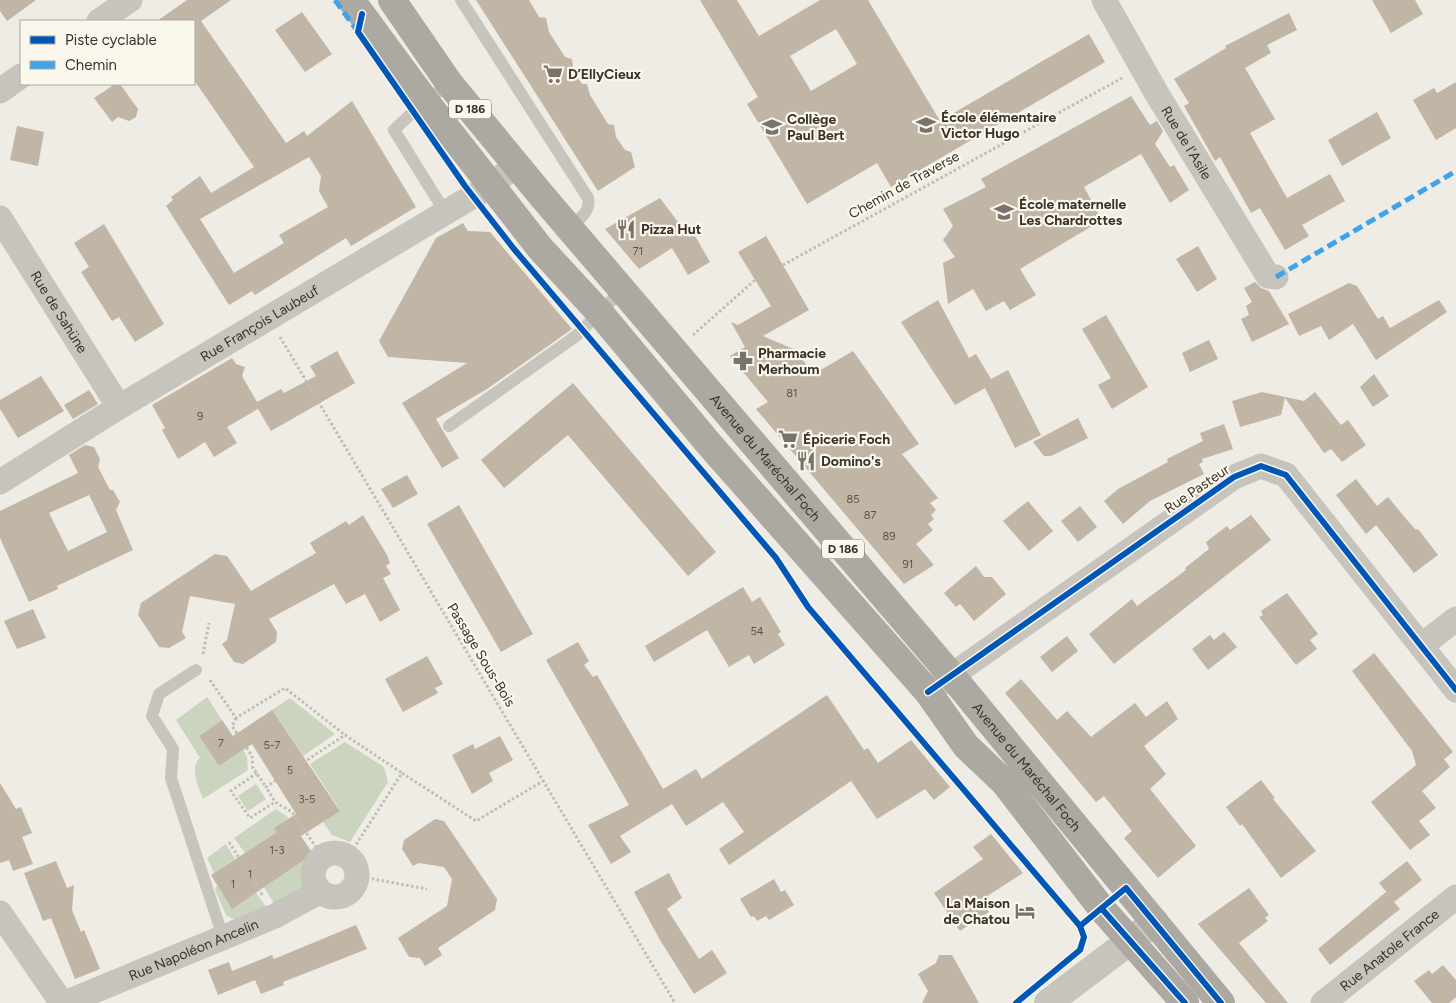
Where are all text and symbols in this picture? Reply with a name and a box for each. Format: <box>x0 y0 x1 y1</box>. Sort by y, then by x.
legend <box>20 20 195 85</box>
text: Piste cyclable <box>65 31 157 49</box>
text: Chemin <box>65 56 117 74</box>
supermarket icon: D’EllyCieux <box>542 63 564 85</box>
place label: D’EllyCieux <box>568 66 642 83</box>
road number: D 186 <box>449 100 491 118</box>
street label: Rue de l'Asile <box>1158 103 1216 183</box>
place label: École élémentaire Victor Hugo <box>941 109 1056 142</box>
place label: Collège Paul Bert <box>787 111 845 144</box>
school or university icon: École élémentaire Victor Hugo <box>915 114 937 136</box>
school or university icon: Collège Paul Bert <box>761 116 783 138</box>
street label: Chemin de Traverse <box>846 147 963 222</box>
place label: École maternelle Les Chardrottes <box>1019 196 1126 229</box>
school or university icon: École maternelle Les Chardrottes <box>993 201 1015 223</box>
restaurant icon: Pizza Hut <box>615 218 637 240</box>
place label: Pizza Hut <box>641 221 702 238</box>
house number: 71 <box>633 245 643 258</box>
street label: Rue de Sahüne <box>27 268 92 356</box>
street label: Rue François Laubeuf <box>197 281 322 365</box>
place label: Pharmacie Merhoum <box>758 345 826 378</box>
pharmacy icon: Pharmacie Merhoum <box>732 350 754 372</box>
house number: 81 <box>786 387 798 400</box>
street label: Avenue du Maréchal Foch <box>706 390 825 525</box>
house number: 9 <box>197 410 203 423</box>
supermarket icon: Épicerie Foch <box>777 428 799 450</box>
place label: Épicerie Foch <box>803 431 890 448</box>
restaurant icon: Domino's <box>795 450 817 472</box>
place label: Domino's <box>821 453 881 470</box>
street label: Rue Pasteur <box>1161 461 1233 517</box>
house number: 85 <box>846 493 860 506</box>
house number: 87 <box>864 509 876 522</box>
house number: 89 <box>883 530 895 543</box>
road number: D 186 <box>822 540 864 558</box>
house number: 91 <box>903 558 913 571</box>
street label: Passage Sous-Bois <box>443 600 519 710</box>
house number: 54 <box>750 625 764 638</box>
street label: Avenue du Maréchal Foch <box>969 699 1085 835</box>
house number: 7 <box>218 737 224 750</box>
house number: 5-7 <box>264 739 280 752</box>
house number: 5 <box>287 764 293 777</box>
house number: 3-5 <box>299 793 315 806</box>
house number: 1-3 <box>269 844 285 857</box>
house number: 1 <box>248 868 252 881</box>
house number: 1 <box>231 878 235 891</box>
place label: La Maison de Chatou <box>943 895 1010 928</box>
hotel icon: La Maison de Chatou <box>1014 900 1036 922</box>
street label: Rue Anatole France <box>1336 905 1443 995</box>
street label: Rue Napoléon Ancelin <box>126 915 261 984</box>

